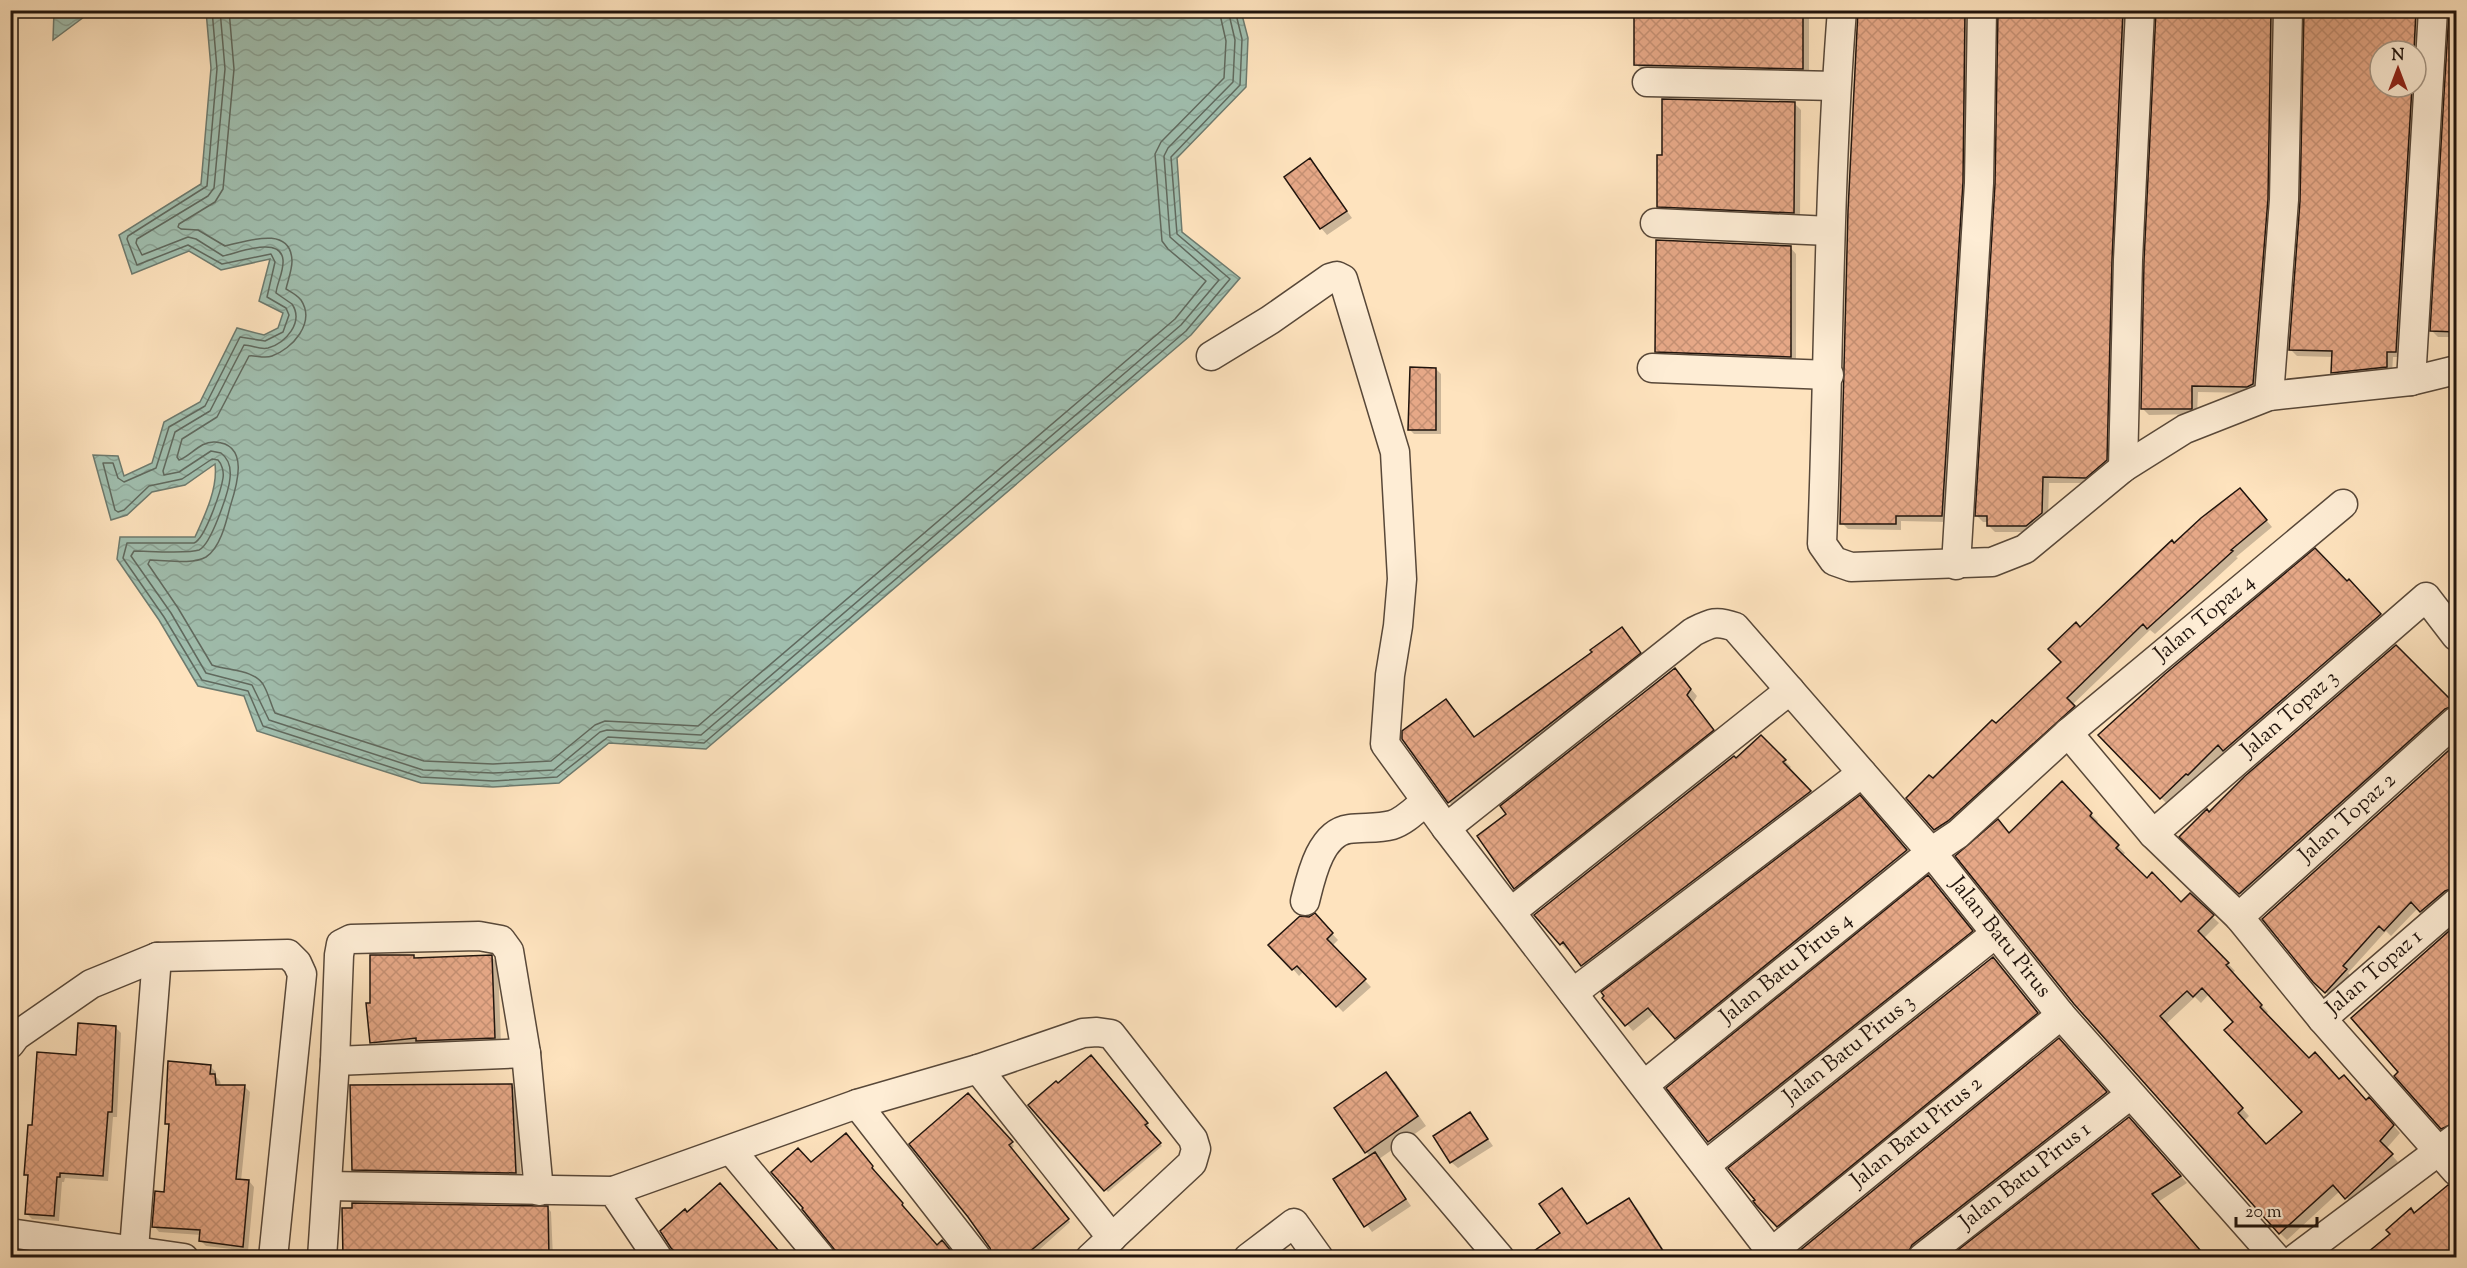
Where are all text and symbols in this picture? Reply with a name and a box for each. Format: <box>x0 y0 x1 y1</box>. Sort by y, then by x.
north arrow <box>2368 39 2428 99</box>
text: N <box>2392 45 2405 68</box>
street label: Jalan Topaz 4 <box>2147 567 2262 671</box>
street label: Jalan Topaz 3 <box>2234 663 2346 767</box>
street label: Jalan Topaz 2 <box>2292 766 2404 872</box>
street label: Jalan Batu Pirus <box>1941 870 2058 1006</box>
street label: Jalan Batu Pirus 4 <box>1713 905 1860 1033</box>
street label: Jalan Topaz 1 <box>2319 922 2431 1025</box>
street label: Jalan Batu Pirus 3 <box>1776 987 1922 1113</box>
street label: Jalan Batu Pirus 2 <box>1844 1069 1990 1197</box>
street label: Jalan Batu Pirus 1 <box>1953 1115 2099 1239</box>
scale bar <box>2236 1190 2317 1228</box>
text: 20 m <box>2245 1200 2282 1226</box>

